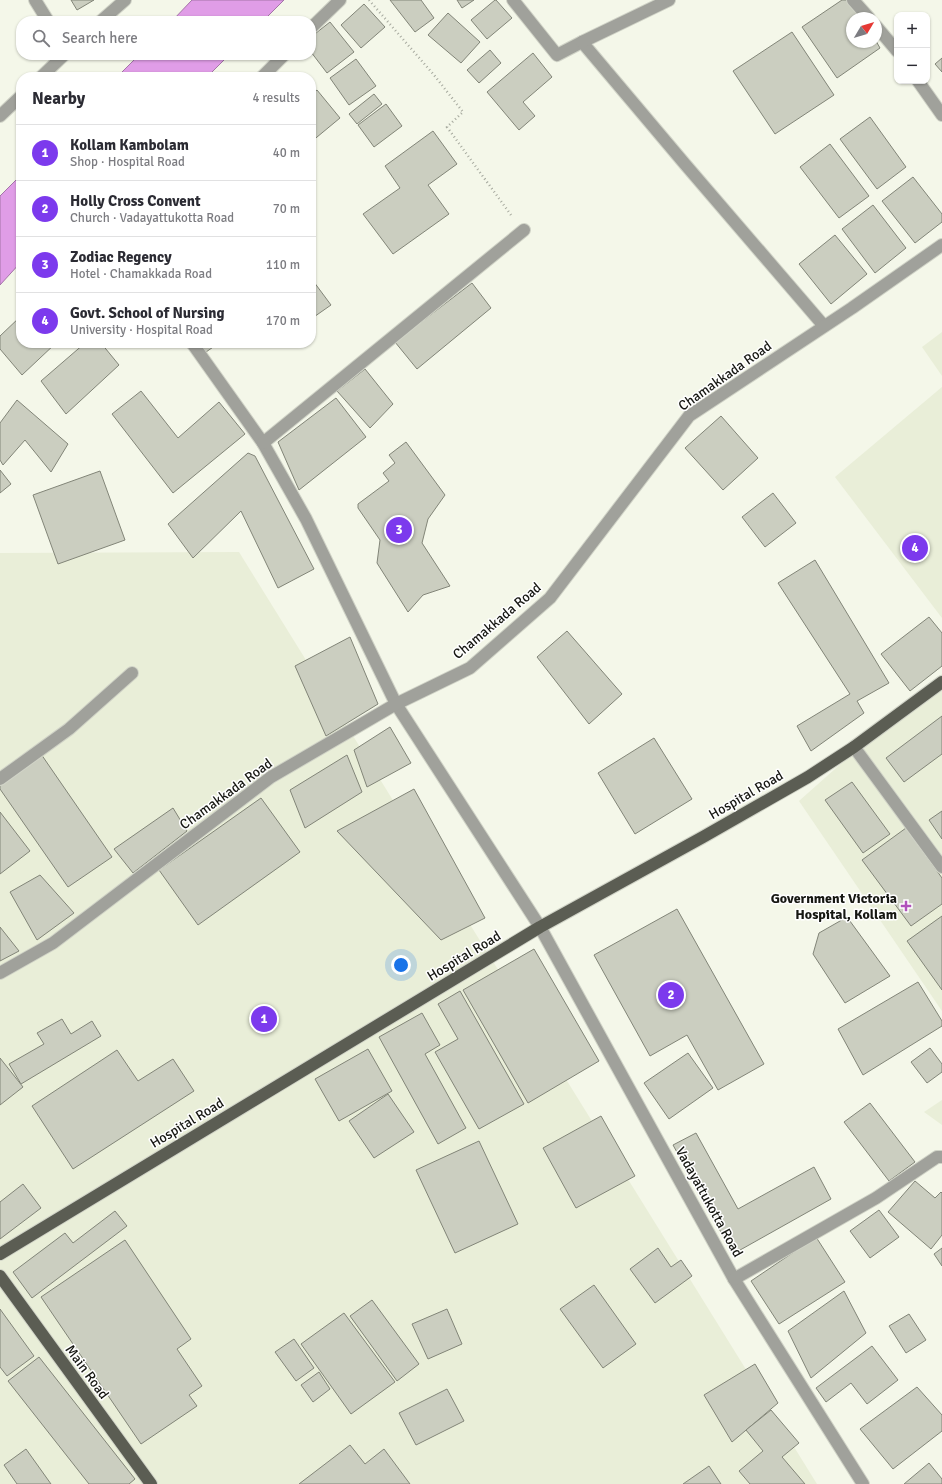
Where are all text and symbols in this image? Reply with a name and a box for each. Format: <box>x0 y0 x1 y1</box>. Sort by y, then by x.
north arrow <box>846 12 882 48</box>
map controls <box>894 12 930 84</box>
button: + <box>894 12 930 48</box>
search box <box>16 16 316 60</box>
icon: search <box>30 27 52 49</box>
text: Search here <box>62 29 138 47</box>
button: − <box>894 48 930 84</box>
text: Nearby <box>32 88 85 109</box>
text: 4 results <box>252 90 300 106</box>
text: Kollam Kambolam <box>70 136 189 154</box>
text: 1 <box>41 145 49 161</box>
text: 40 m <box>273 145 300 161</box>
text: Shop · Hospital Road <box>70 154 185 170</box>
text: Holly Cross Convent <box>70 192 201 210</box>
text: 2 <box>41 201 49 217</box>
text: 70 m <box>273 201 300 217</box>
text: Church · Vadayattukotta Road <box>70 210 234 226</box>
text: Zodiac Regency <box>70 248 172 266</box>
text: 3 <box>41 257 49 273</box>
text: 110 m <box>266 257 300 273</box>
text: Hotel · Chamakkada Road <box>70 266 212 282</box>
text: Govt. School of Nursing <box>70 304 224 322</box>
text: 4 <box>41 313 49 329</box>
text: 170 m <box>266 313 300 329</box>
text: University · Hospital Road <box>70 322 213 338</box>
street label: Chamakkada Road <box>675 337 775 415</box>
pin: 3 <box>386 515 412 545</box>
pin: 4 <box>902 533 928 563</box>
street label: Chamakkada Road <box>449 579 545 663</box>
street label: Chamakkada Road <box>176 755 276 833</box>
street label: Hospital Road <box>706 767 786 823</box>
place label: Government Victoria Hospital, Kollam <box>771 890 897 923</box>
marker: Government Victoria Hospital, Kollam <box>900 900 912 912</box>
street label: Hospital Road <box>424 927 504 985</box>
your location <box>391 955 411 975</box>
pin: 2 <box>658 980 684 1010</box>
pin: 1 <box>251 1004 277 1034</box>
street label: Hospital Road <box>147 1094 227 1152</box>
street label: Vadayattukotta Road <box>672 1144 746 1260</box>
street label: Main Road <box>62 1342 112 1402</box>

